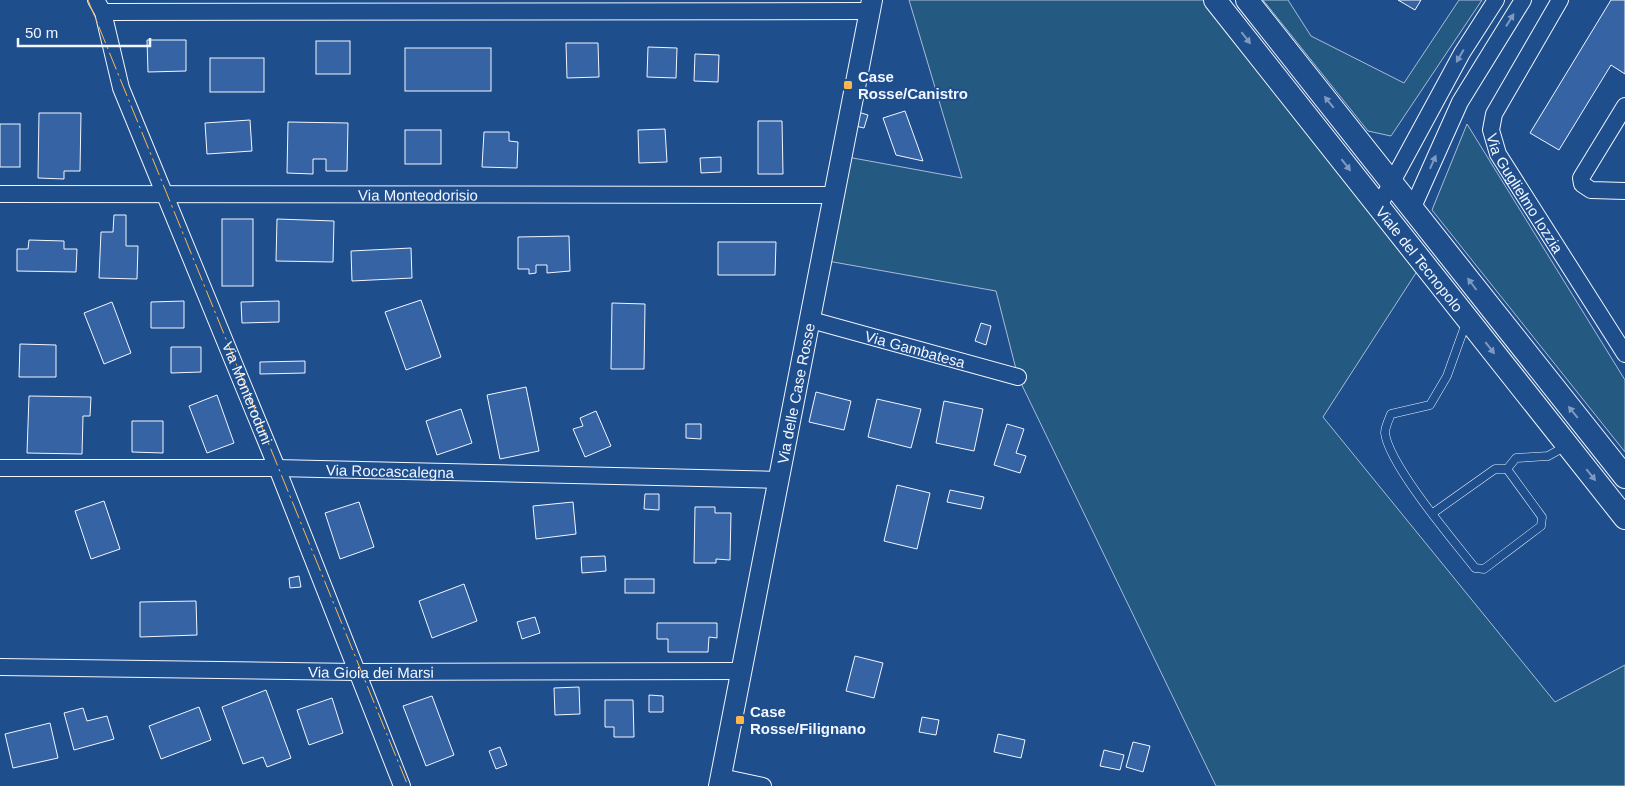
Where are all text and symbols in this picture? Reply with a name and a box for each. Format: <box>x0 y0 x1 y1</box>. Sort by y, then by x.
one-way arrow <box>1506 14 1515 27</box>
scale bar <box>18 15 150 47</box>
text: 50 m <box>25 24 58 41</box>
one-way arrow <box>1240 31 1251 44</box>
one-way arrow <box>1456 49 1465 62</box>
place label: Case Rosse/Canistro <box>858 68 968 102</box>
marker: Case Rosse/Canistro <box>842 79 854 91</box>
one-way arrow <box>1324 96 1334 109</box>
street label: Via Guglielmo Iozzia <box>1484 131 1567 256</box>
one-way arrow <box>1429 155 1437 169</box>
one-way arrow <box>1341 158 1352 171</box>
street label: Via Monteodorisio <box>358 186 478 203</box>
street label: Viale del Tecnopolo <box>1373 203 1467 315</box>
one-way arrow <box>1466 278 1477 291</box>
street label: Via delle Case Rosse <box>773 321 817 465</box>
street label: Via Gambatesa <box>863 327 968 371</box>
street label: Via Monteroduni <box>219 339 276 446</box>
one-way arrow <box>1485 341 1495 355</box>
one-way arrow <box>1567 405 1578 418</box>
street label: Via Roccascalegna <box>326 461 455 481</box>
one-way arrow <box>1586 468 1597 481</box>
street label: Via Gioia dei Marsi <box>308 663 434 681</box>
place label: Case Rosse/Filignano <box>750 703 866 737</box>
marker: Case Rosse/Filignano <box>734 714 746 726</box>

